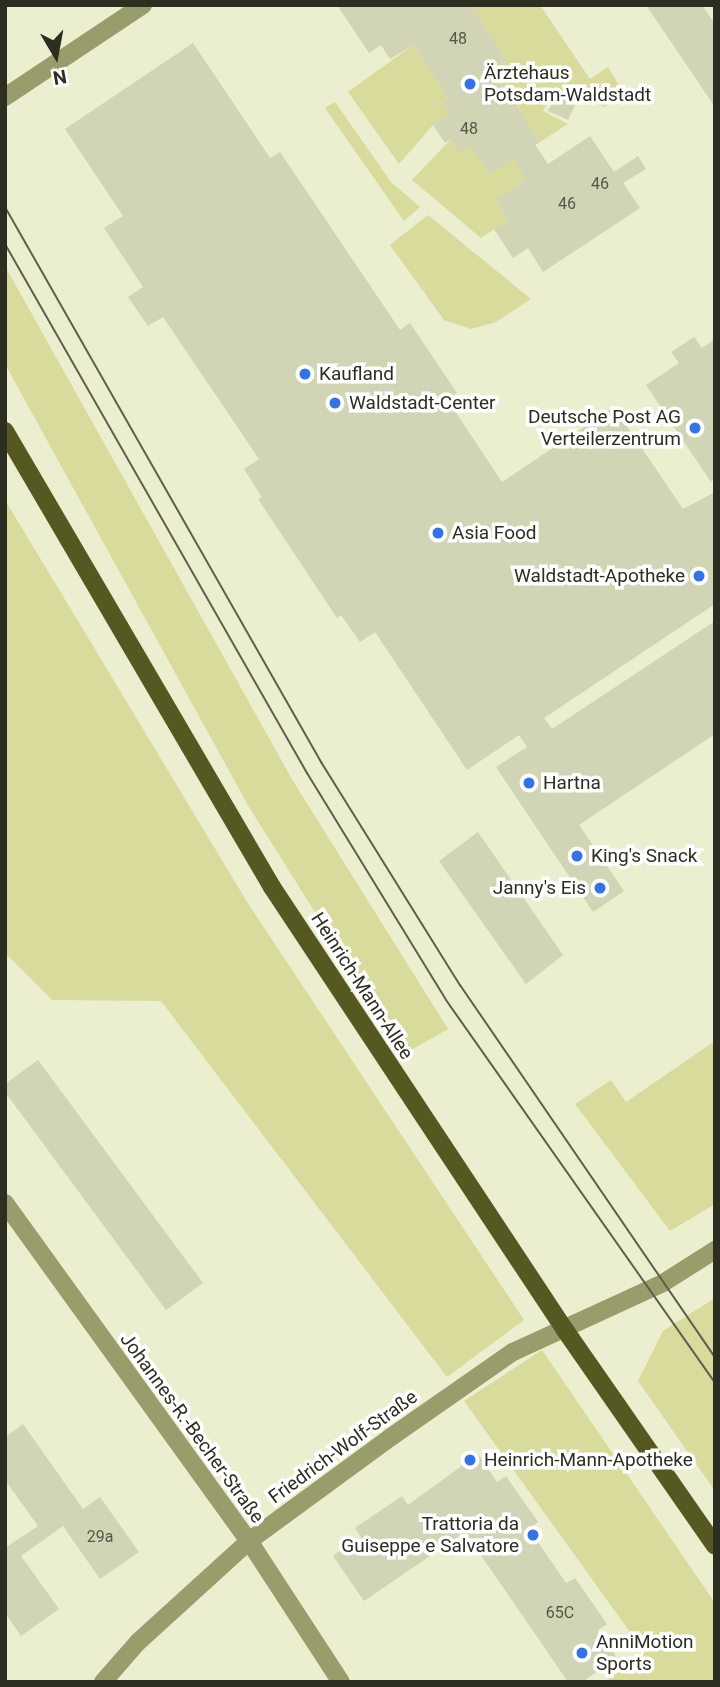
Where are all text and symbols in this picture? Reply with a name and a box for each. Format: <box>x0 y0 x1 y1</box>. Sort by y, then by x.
north arrow <box>21 21 91 91</box>
house number: 48 <box>449 29 467 49</box>
place label: Ärztehaus Potsdam-Waldstadt <box>484 62 651 106</box>
text: N <box>51 65 68 90</box>
marker: Ärztehaus Potsdam-Waldstadt <box>462 76 478 92</box>
house number: 48 <box>460 119 478 139</box>
house number: 46 <box>591 174 609 194</box>
house number: 46 <box>558 194 576 214</box>
place label: Kaufland <box>319 363 394 385</box>
marker: Kaufland <box>297 366 313 382</box>
place label: Waldstadt-Center <box>349 392 495 414</box>
marker: Waldstadt-Center <box>327 395 343 411</box>
place label: Deutsche Post AG Verteilerzentrum <box>528 406 681 450</box>
marker: Deutsche Post AG Verteilerzentrum <box>687 420 703 436</box>
place label: Asia Food <box>452 522 537 544</box>
marker: Asia Food <box>430 525 446 541</box>
place label: Waldstadt-Apotheke <box>514 565 685 587</box>
marker: Waldstadt-Apotheke <box>691 568 707 584</box>
place label: Hartna <box>543 772 601 794</box>
marker: Hartna <box>521 775 537 791</box>
place label: King's Snack <box>591 845 697 867</box>
marker: King's Snack <box>569 848 585 864</box>
place label: Janny's Eis <box>493 877 586 899</box>
marker: Janny's Eis <box>592 880 608 896</box>
street label: Heinrich-Mann-Allee <box>306 908 418 1064</box>
street label: Johannes-R.-Becher-Straße <box>115 1328 269 1528</box>
street label: Friedrich-Wolf-Straße <box>264 1385 422 1509</box>
place label: Heinrich-Mann-Apotheke <box>484 1449 693 1471</box>
marker: Heinrich-Mann-Apotheke <box>462 1452 478 1468</box>
place label: Trattoria da Guiseppe e Salvatore <box>341 1513 519 1557</box>
house number: 29a <box>87 1527 113 1547</box>
marker: Trattoria da Guiseppe e Salvatore <box>525 1527 541 1543</box>
house number: 65C <box>546 1603 574 1623</box>
place label: AnniMotion Sports <box>596 1631 694 1675</box>
marker: AnniMotion Sports <box>574 1645 590 1661</box>

